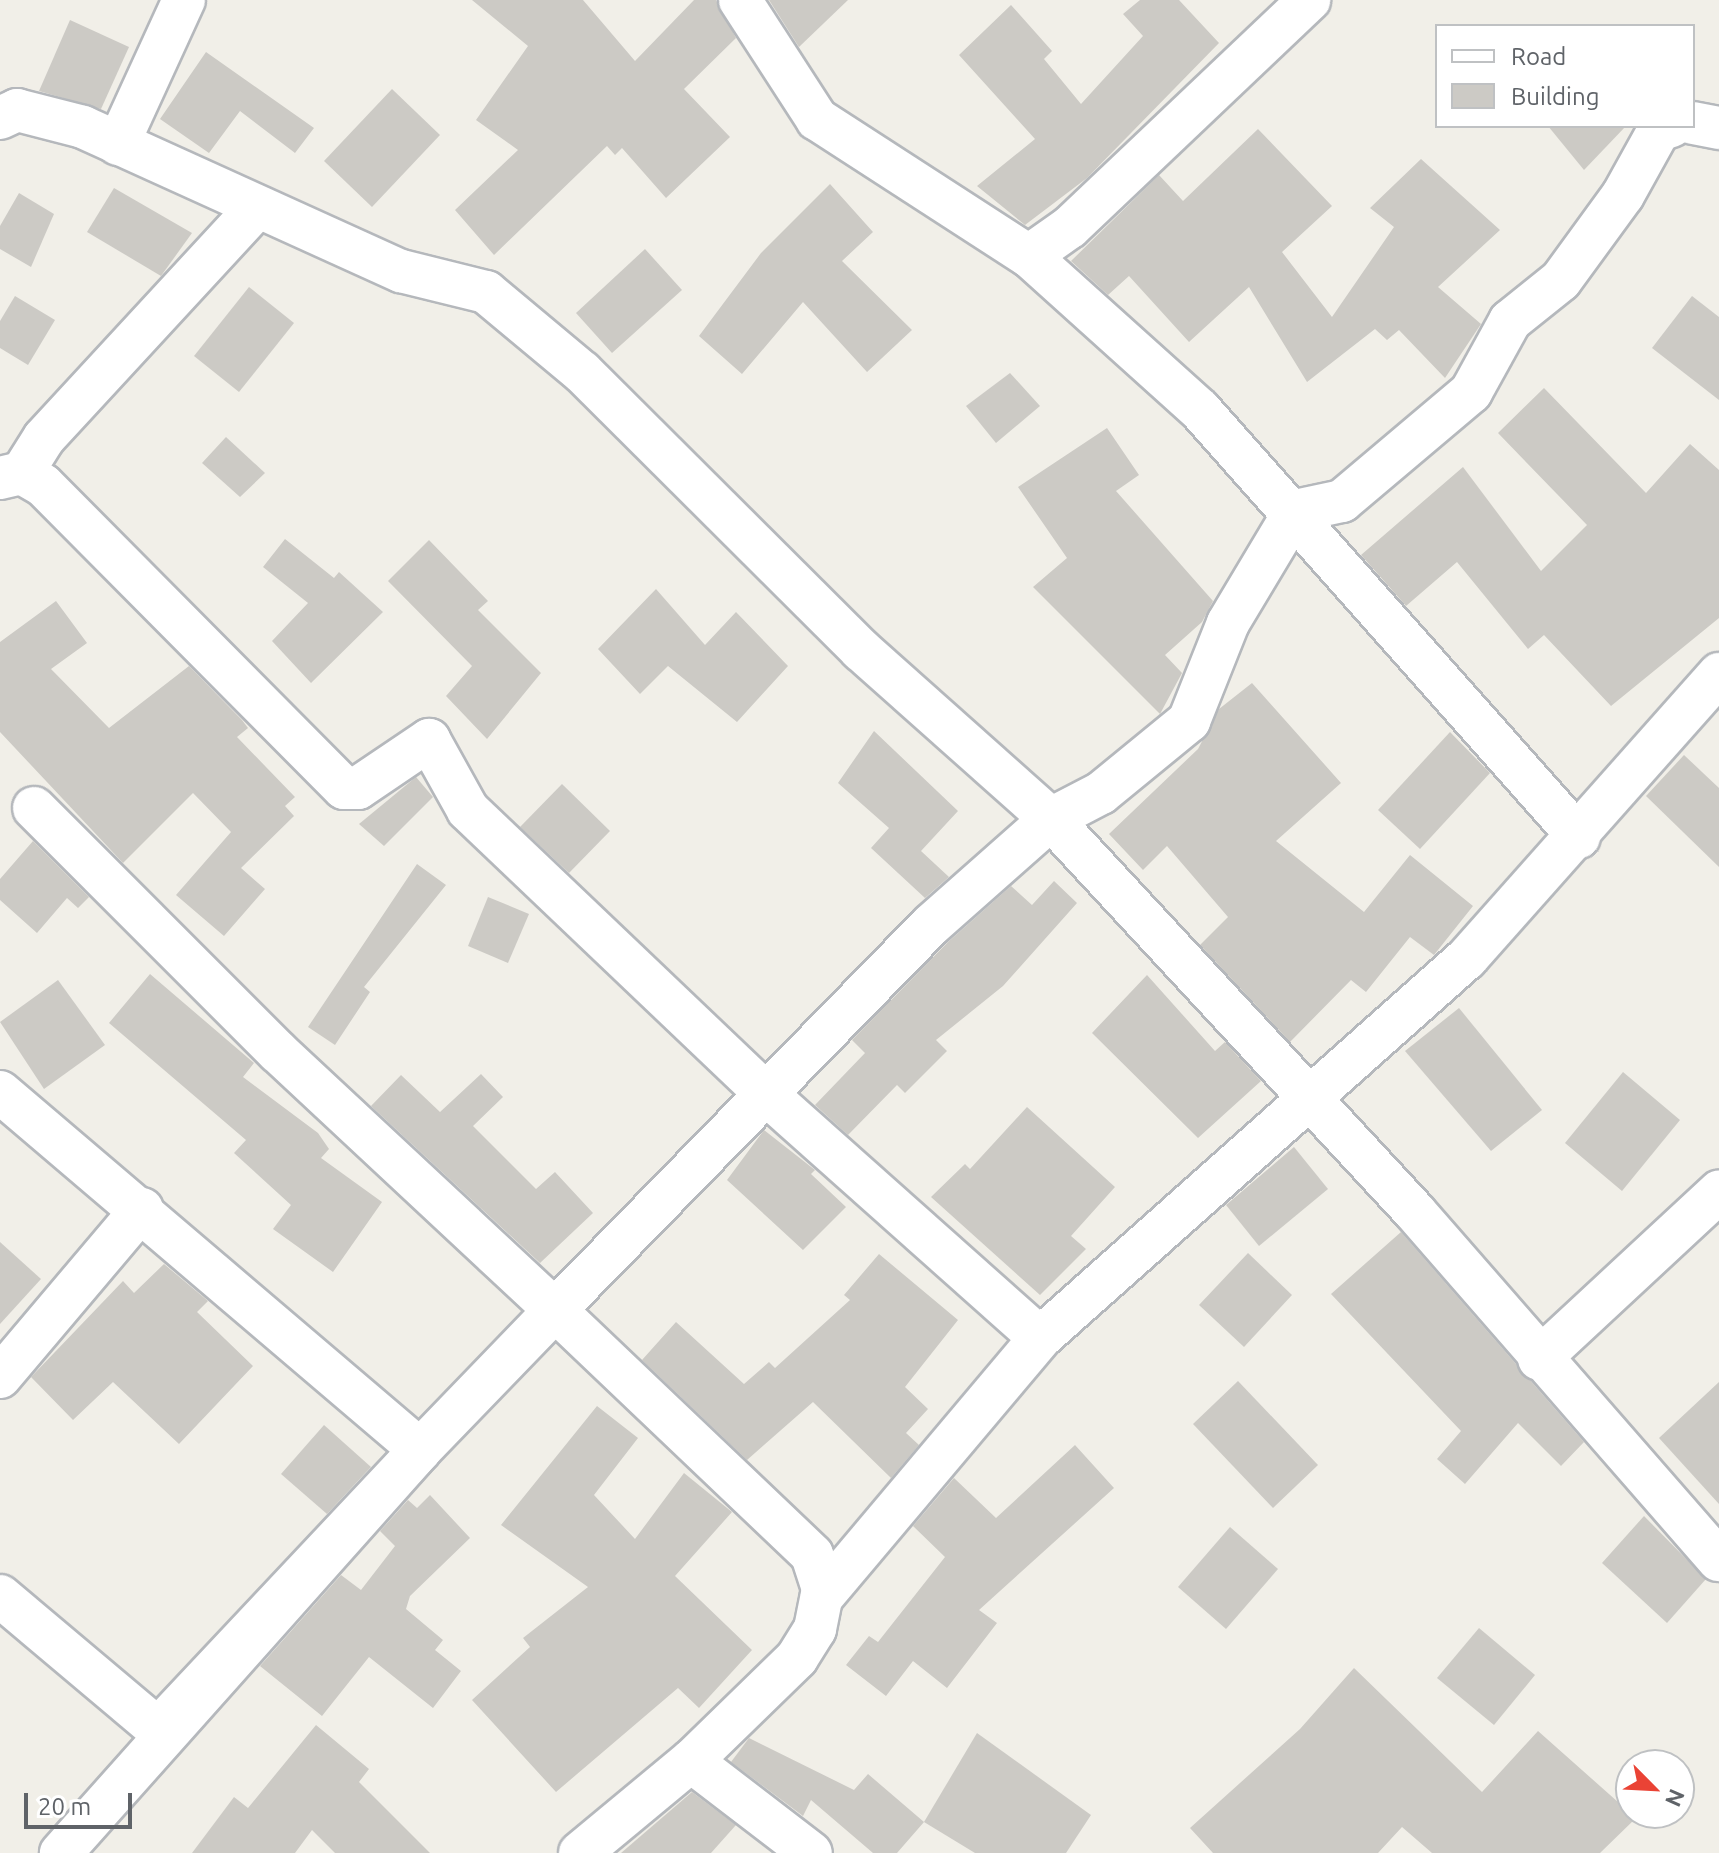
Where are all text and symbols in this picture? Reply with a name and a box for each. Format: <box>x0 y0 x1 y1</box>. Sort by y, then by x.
legend <box>1435 24 1695 128</box>
text: Road <box>1511 43 1566 70</box>
text: Building <box>1511 83 1599 110</box>
north arrow <box>1615 1749 1695 1829</box>
scale bar <box>28 1777 136 1827</box>
text: N <box>1661 1786 1690 1811</box>
text: 20 m <box>38 1793 91 1820</box>

